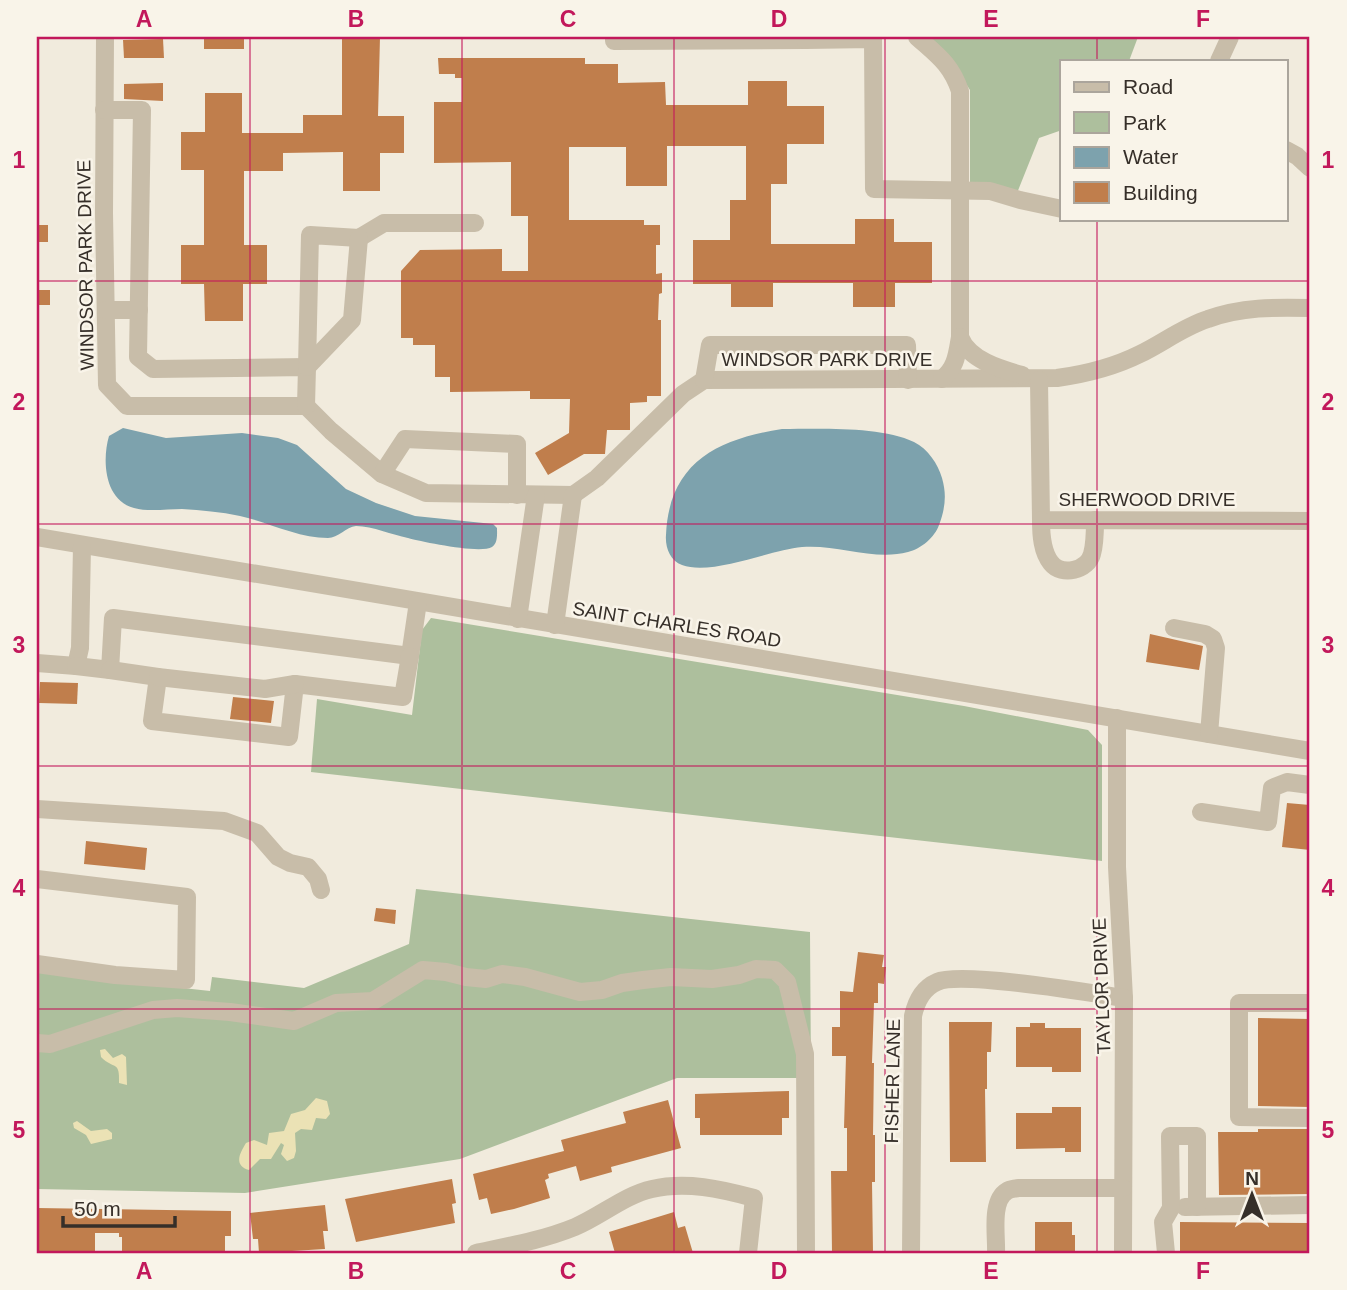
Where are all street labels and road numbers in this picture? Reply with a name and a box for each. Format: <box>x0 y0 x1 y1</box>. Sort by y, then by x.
street label: WINDSOR PARK DRIVE <box>73 159 98 371</box>
street label: WINDSOR PARK DRIVE <box>722 349 932 370</box>
street label: SHERWOOD DRIVE <box>1058 489 1236 510</box>
street label: SAINT CHARLES ROAD <box>571 598 783 651</box>
street label: TAYLOR DRIVE <box>1089 917 1114 1055</box>
street label: FISHER LANE <box>881 1019 904 1143</box>

